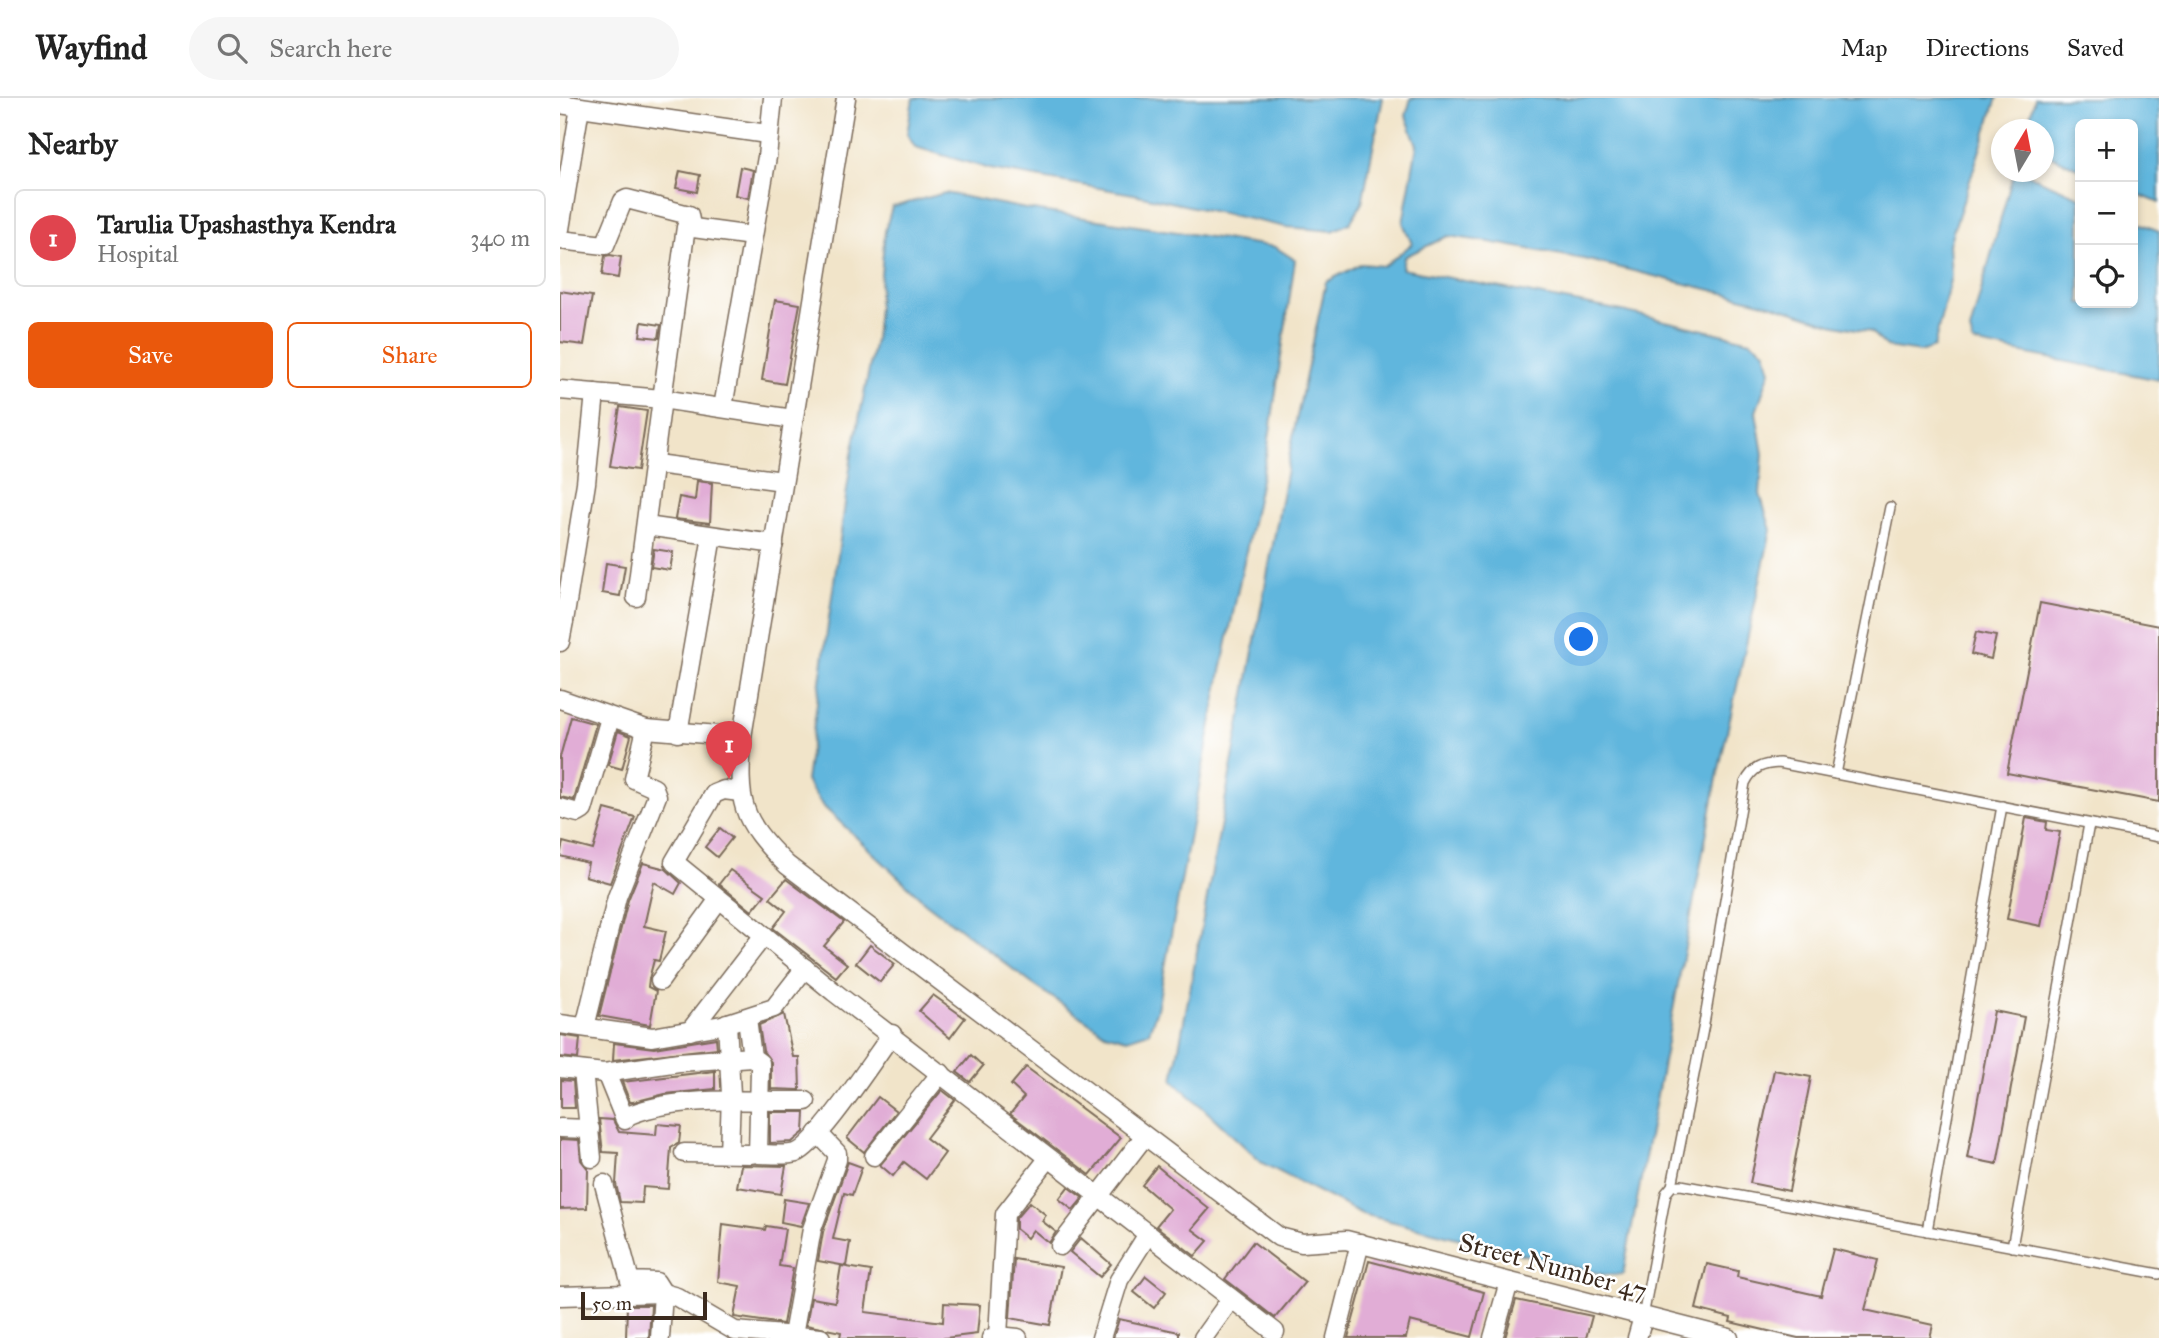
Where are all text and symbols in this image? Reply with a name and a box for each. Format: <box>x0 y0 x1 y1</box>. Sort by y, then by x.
search box <box>189 17 679 80</box>
text: Wayfind <box>35 28 147 68</box>
icon: search <box>213 29 251 67</box>
text: Search here <box>269 32 392 64</box>
text: Map <box>1841 33 1888 63</box>
text: Directions <box>1926 33 2029 63</box>
text: Saved <box>2067 33 2124 63</box>
north arrow <box>1991 119 2054 182</box>
map controls <box>2075 119 2138 308</box>
button: + <box>2075 119 2138 182</box>
text: Nearby <box>28 126 118 162</box>
button: − <box>2075 182 2138 245</box>
text: Tarulia Upashasthya Kendra <box>97 208 396 240</box>
text: 1 <box>48 224 58 252</box>
text: 340 m <box>470 224 530 252</box>
text: Hospital <box>97 240 179 268</box>
button: locate <box>2075 245 2138 308</box>
button: Save <box>28 322 273 388</box>
button: Share <box>287 322 532 388</box>
your location <box>1564 622 1598 656</box>
pin: 1 <box>706 721 752 779</box>
street label: Street Number 47 <box>1455 1226 1651 1306</box>
scale bar <box>581 1289 707 1321</box>
text: 50 m <box>592 1292 632 1315</box>

